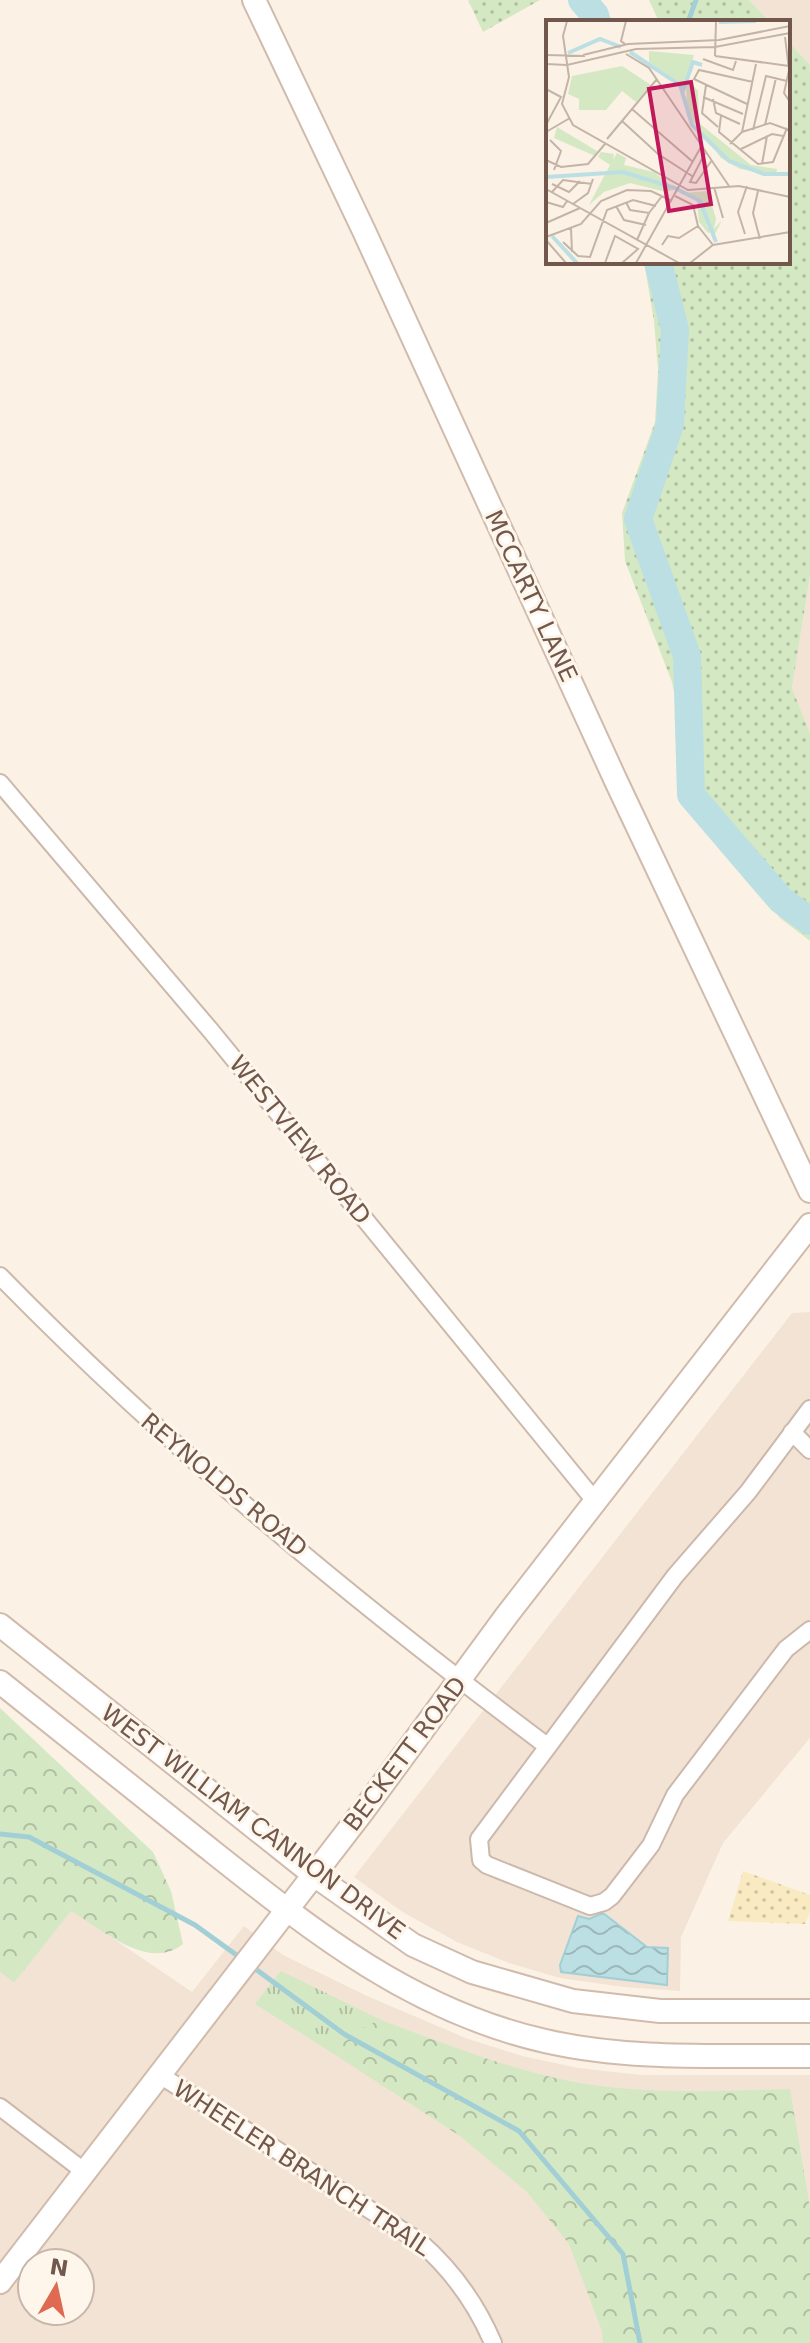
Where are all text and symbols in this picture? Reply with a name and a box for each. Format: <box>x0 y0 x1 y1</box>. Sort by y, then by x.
inset map <box>546 20 790 264</box>
street label: MCCARTY LANE <box>479 506 583 686</box>
street label: WESTVIEW ROAD <box>223 1050 377 1230</box>
street label: REYNOLDS ROAD <box>135 1407 313 1563</box>
street label: BECKETT ROAD <box>338 1671 472 1837</box>
street label: WEST WILLIAM CANNON DRIVE <box>96 1699 410 1945</box>
street label: WHEELER BRANCH TRAIL <box>168 2074 436 2262</box>
north arrow <box>16 2247 96 2327</box>
text: N <box>48 2254 70 2282</box>

